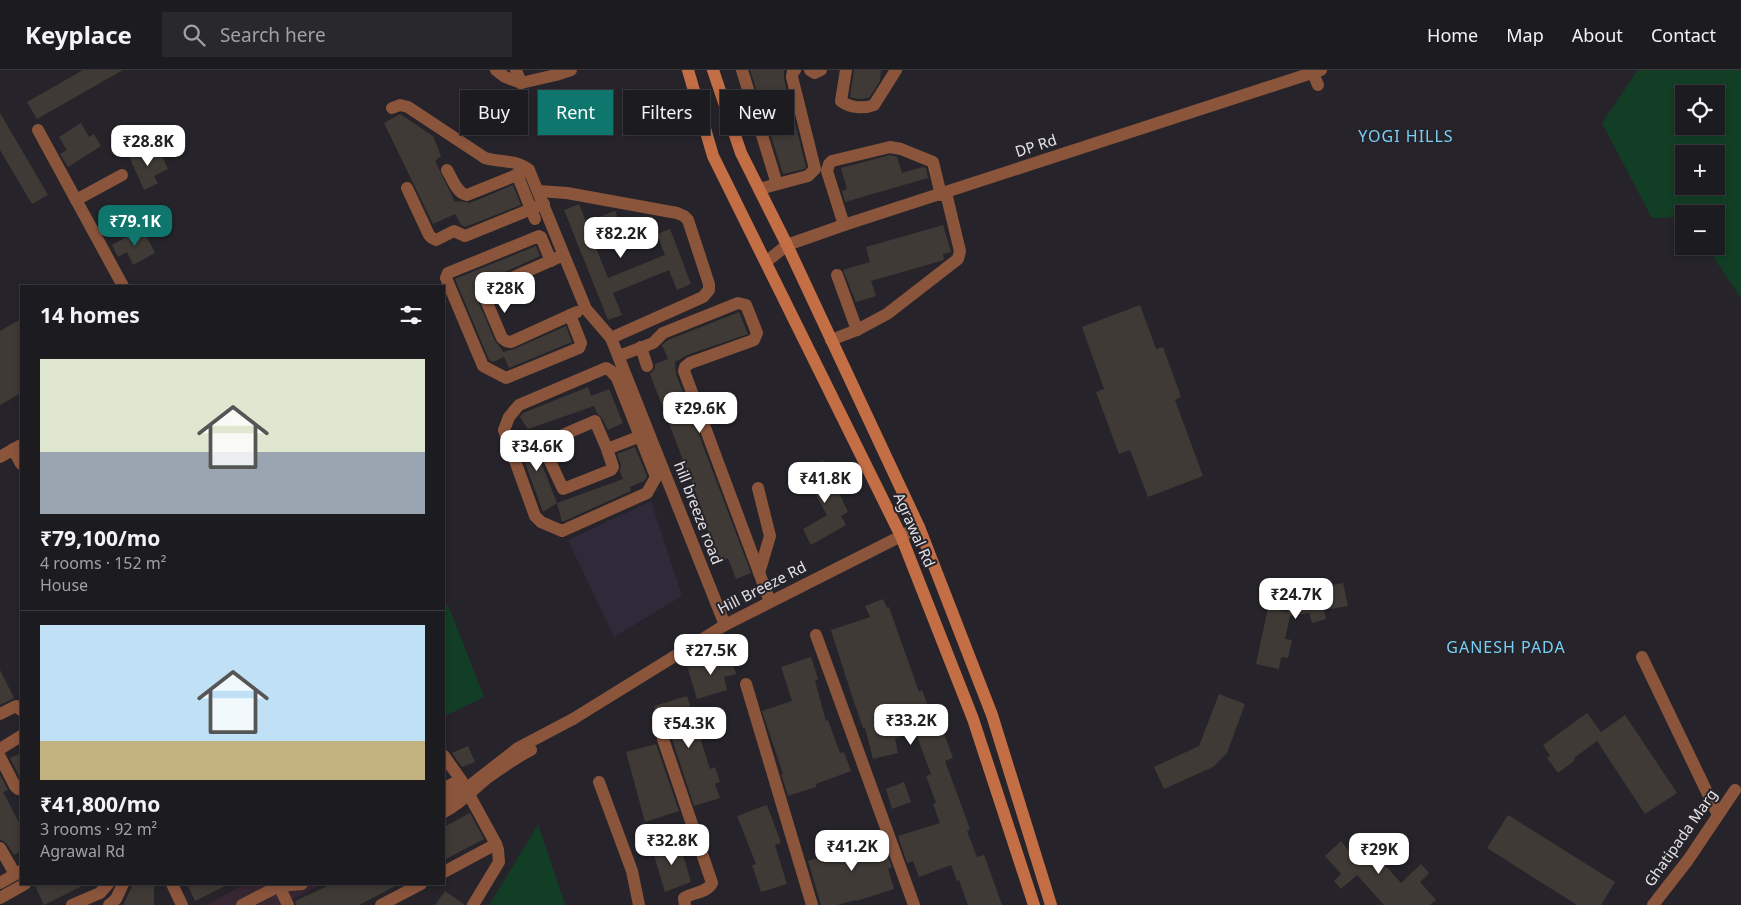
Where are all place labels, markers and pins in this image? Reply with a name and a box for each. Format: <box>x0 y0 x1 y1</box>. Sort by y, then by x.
pin: ₹28.8K <box>107 124 189 167</box>
pin: ₹79.1K <box>94 204 176 247</box>
pin: ₹82.2K <box>580 216 662 259</box>
pin: ₹28K <box>475 272 535 314</box>
pin: ₹29.6K <box>659 392 741 434</box>
pin: ₹34.6K <box>496 430 578 472</box>
pin: ₹41.8K <box>784 462 866 504</box>
pin: ₹24.7K <box>1255 578 1337 620</box>
pin: ₹27.5K <box>670 634 752 676</box>
pin: ₹33.2K <box>870 704 952 746</box>
pin: ₹54.3K <box>648 706 730 749</box>
pin: ₹32.8K <box>631 824 713 866</box>
pin: ₹41.2K <box>811 830 893 872</box>
pin: ₹29K <box>1349 832 1409 875</box>

